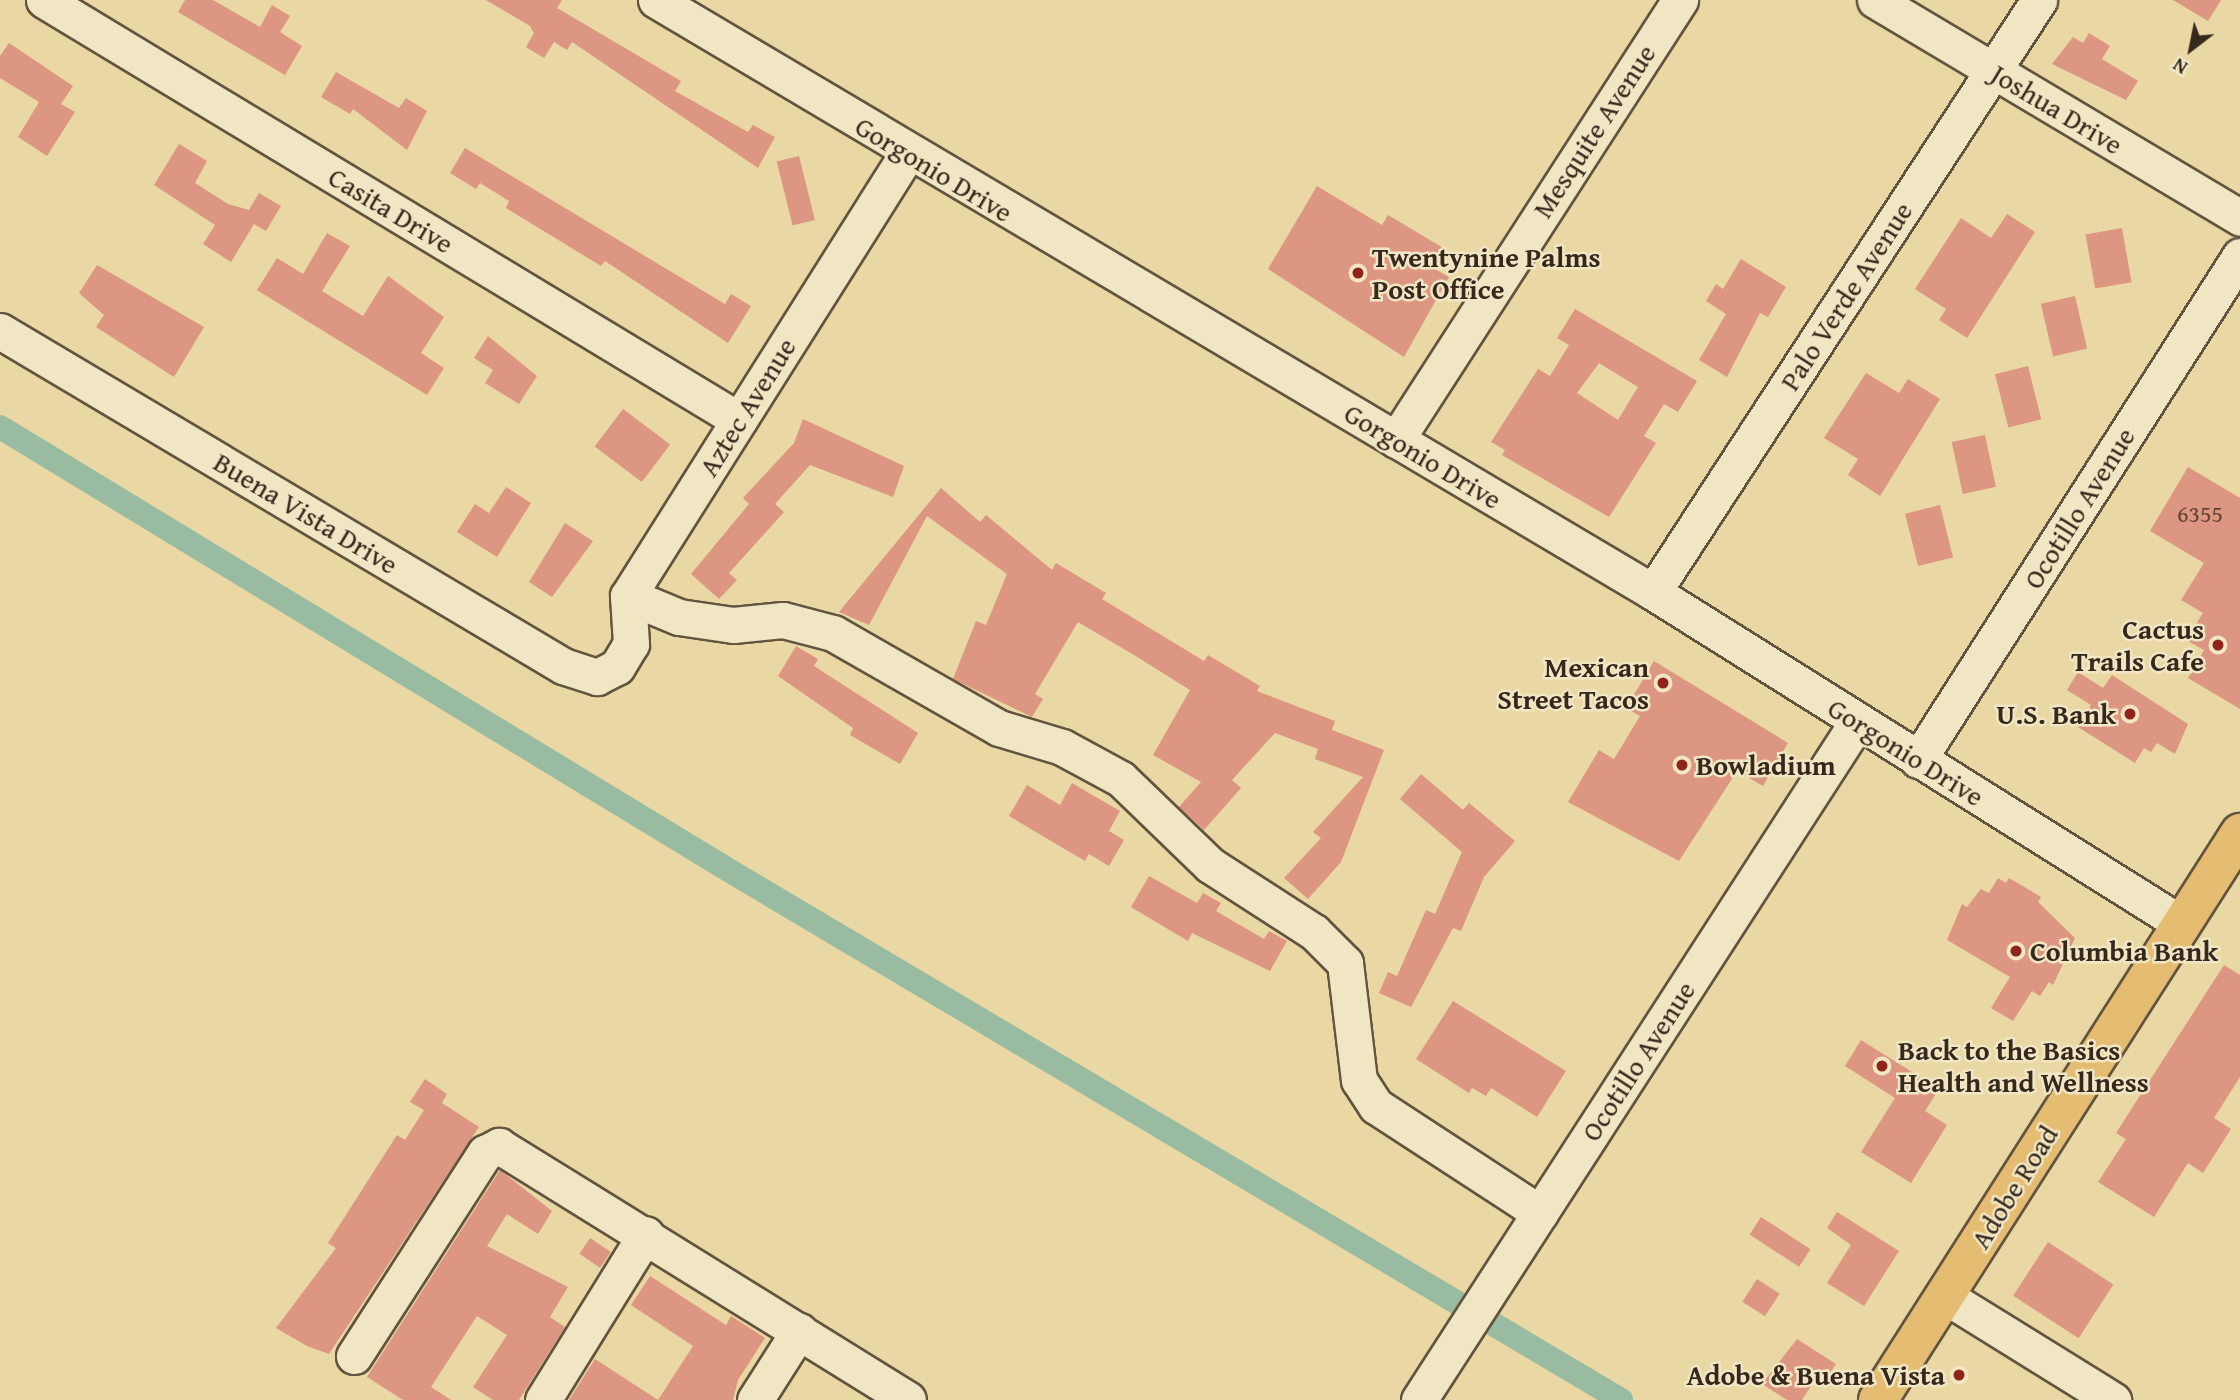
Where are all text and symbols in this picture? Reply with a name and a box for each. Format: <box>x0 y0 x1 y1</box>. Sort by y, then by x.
north arrow <box>2156 14 2226 84</box>
street label: Mesquite Avenue <box>1525 38 1663 224</box>
text: N <box>2167 52 2193 82</box>
street label: Joshua Drive <box>1985 57 2129 161</box>
street label: Gorgonio Drive <box>849 109 1019 229</box>
street label: Casita Drive <box>323 160 459 260</box>
street label: Palo Verde Avenue <box>1773 195 1919 397</box>
place label: Twentynine Palms Post Office <box>1372 240 1600 306</box>
marker: Twentynine Palms Post Office <box>1350 265 1366 281</box>
street label: Aztec Avenue <box>691 332 803 482</box>
street label: Gorgonio Drive <box>1338 396 1508 516</box>
street label: Ocotillo Avenue <box>2016 421 2142 595</box>
street label: Buena Vista Drive <box>208 445 404 581</box>
house number: 6355 <box>2177 500 2223 528</box>
place label: Cactus Trails Cafe <box>2071 612 2204 678</box>
marker: Cactus Trails Cafe <box>2210 637 2226 653</box>
place label: Mexican Street Tacos <box>1497 650 1649 716</box>
marker: Mexican Street Tacos <box>1655 675 1671 691</box>
street label: Gorgonio Drive <box>1822 691 1990 813</box>
place label: U.S. Bank <box>1996 697 2116 731</box>
marker: U.S. Bank <box>2122 706 2138 722</box>
place label: Bowladium <box>1696 748 1836 782</box>
marker: Bowladium <box>1674 757 1690 773</box>
place label: Columbia Bank <box>2030 934 2218 968</box>
marker: Columbia Bank <box>2008 943 2024 959</box>
street label: Ocotillo Avenue <box>1574 975 1702 1147</box>
place label: Back to the Basics Health and Wellness <box>1898 1033 2149 1099</box>
marker: Back to the Basics Health and Wellness <box>1872 1056 1892 1076</box>
street label: Adobe Road <box>1963 1119 2065 1255</box>
place label: Adobe & Buena Vista <box>1687 1358 1945 1392</box>
marker: Adobe & Buena Vista <box>1951 1367 1967 1383</box>

